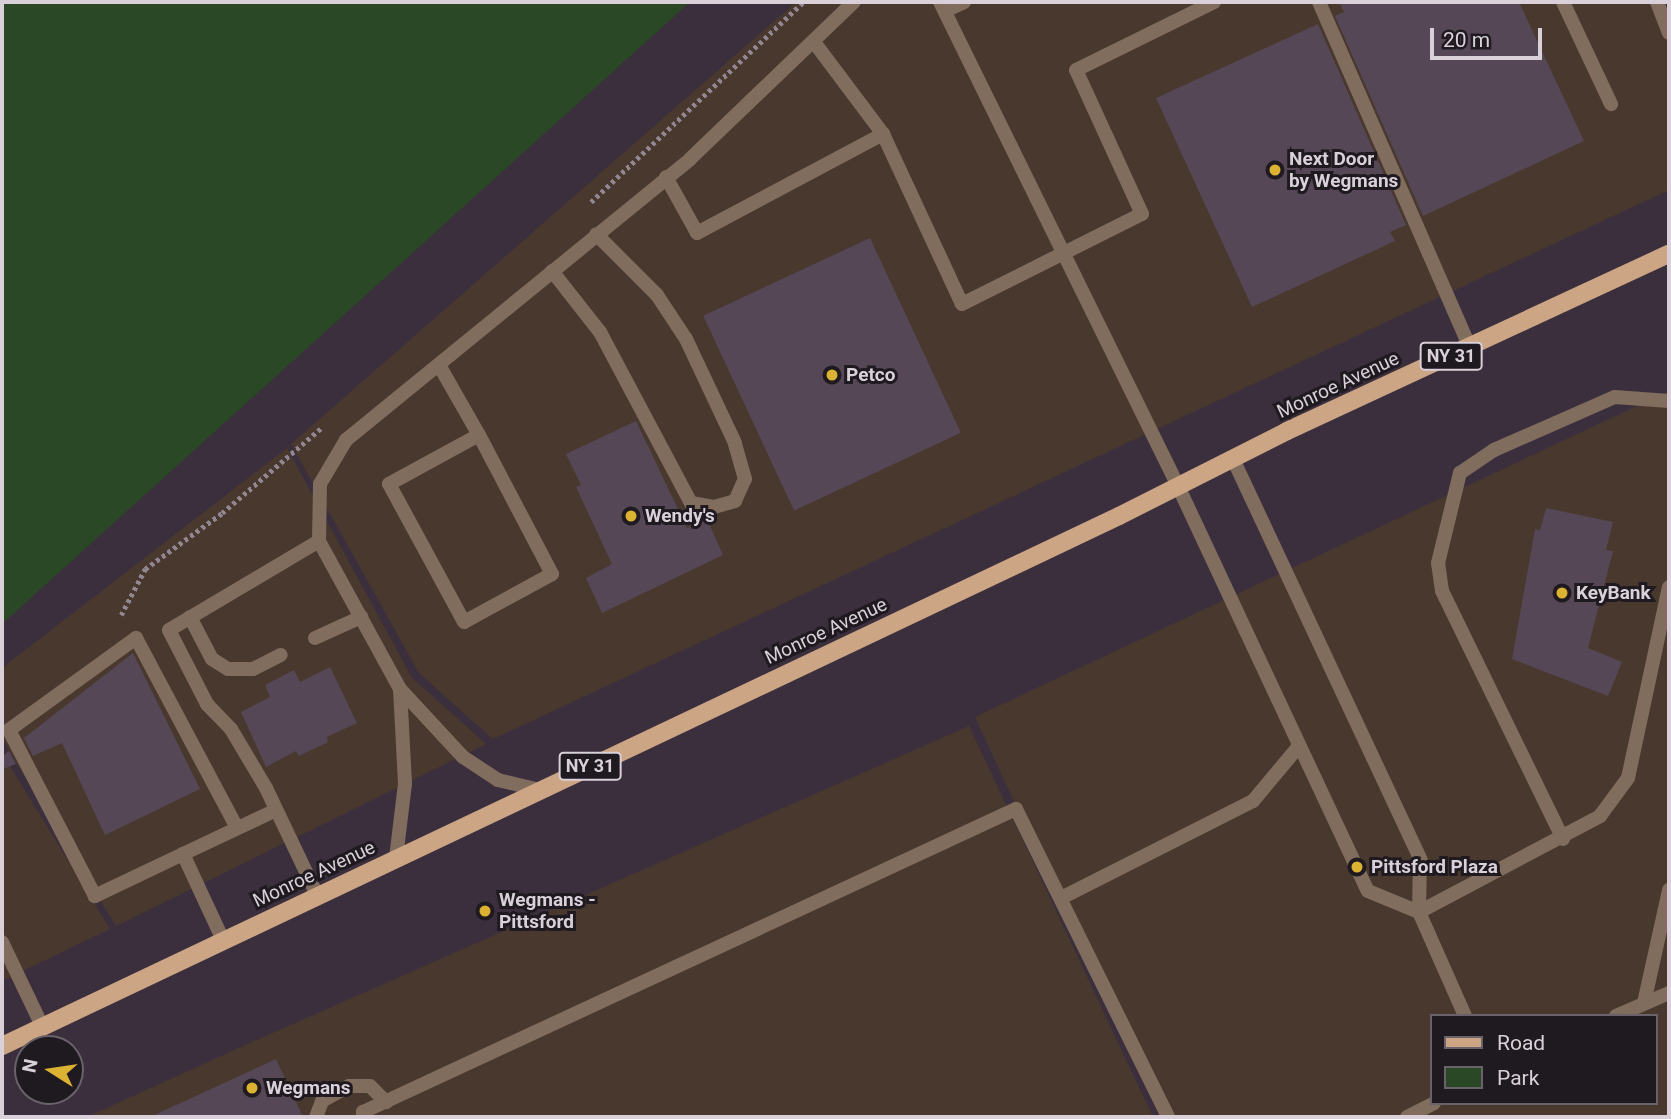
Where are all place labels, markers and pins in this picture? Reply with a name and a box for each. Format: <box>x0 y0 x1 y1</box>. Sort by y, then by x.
place label: Next Door by Wegmans <box>1289 148 1398 192</box>
marker: Next Door by Wegmans <box>1267 162 1283 178</box>
place label: Petco <box>846 364 895 386</box>
marker: Petco <box>824 367 840 383</box>
place label: Wendy's <box>645 505 715 527</box>
marker: Wendy's <box>623 508 639 524</box>
place label: KeyBank <box>1576 582 1651 604</box>
marker: KeyBank <box>1554 585 1570 601</box>
place label: Pittsford Plaza <box>1371 856 1498 878</box>
marker: Pittsford Plaza <box>1349 859 1365 875</box>
place label: Wegmans - Pittsford <box>499 889 596 933</box>
marker: Wegmans - Pittsford <box>477 903 493 919</box>
place label: Wegmans <box>266 1077 350 1099</box>
marker: Wegmans <box>244 1080 260 1096</box>

